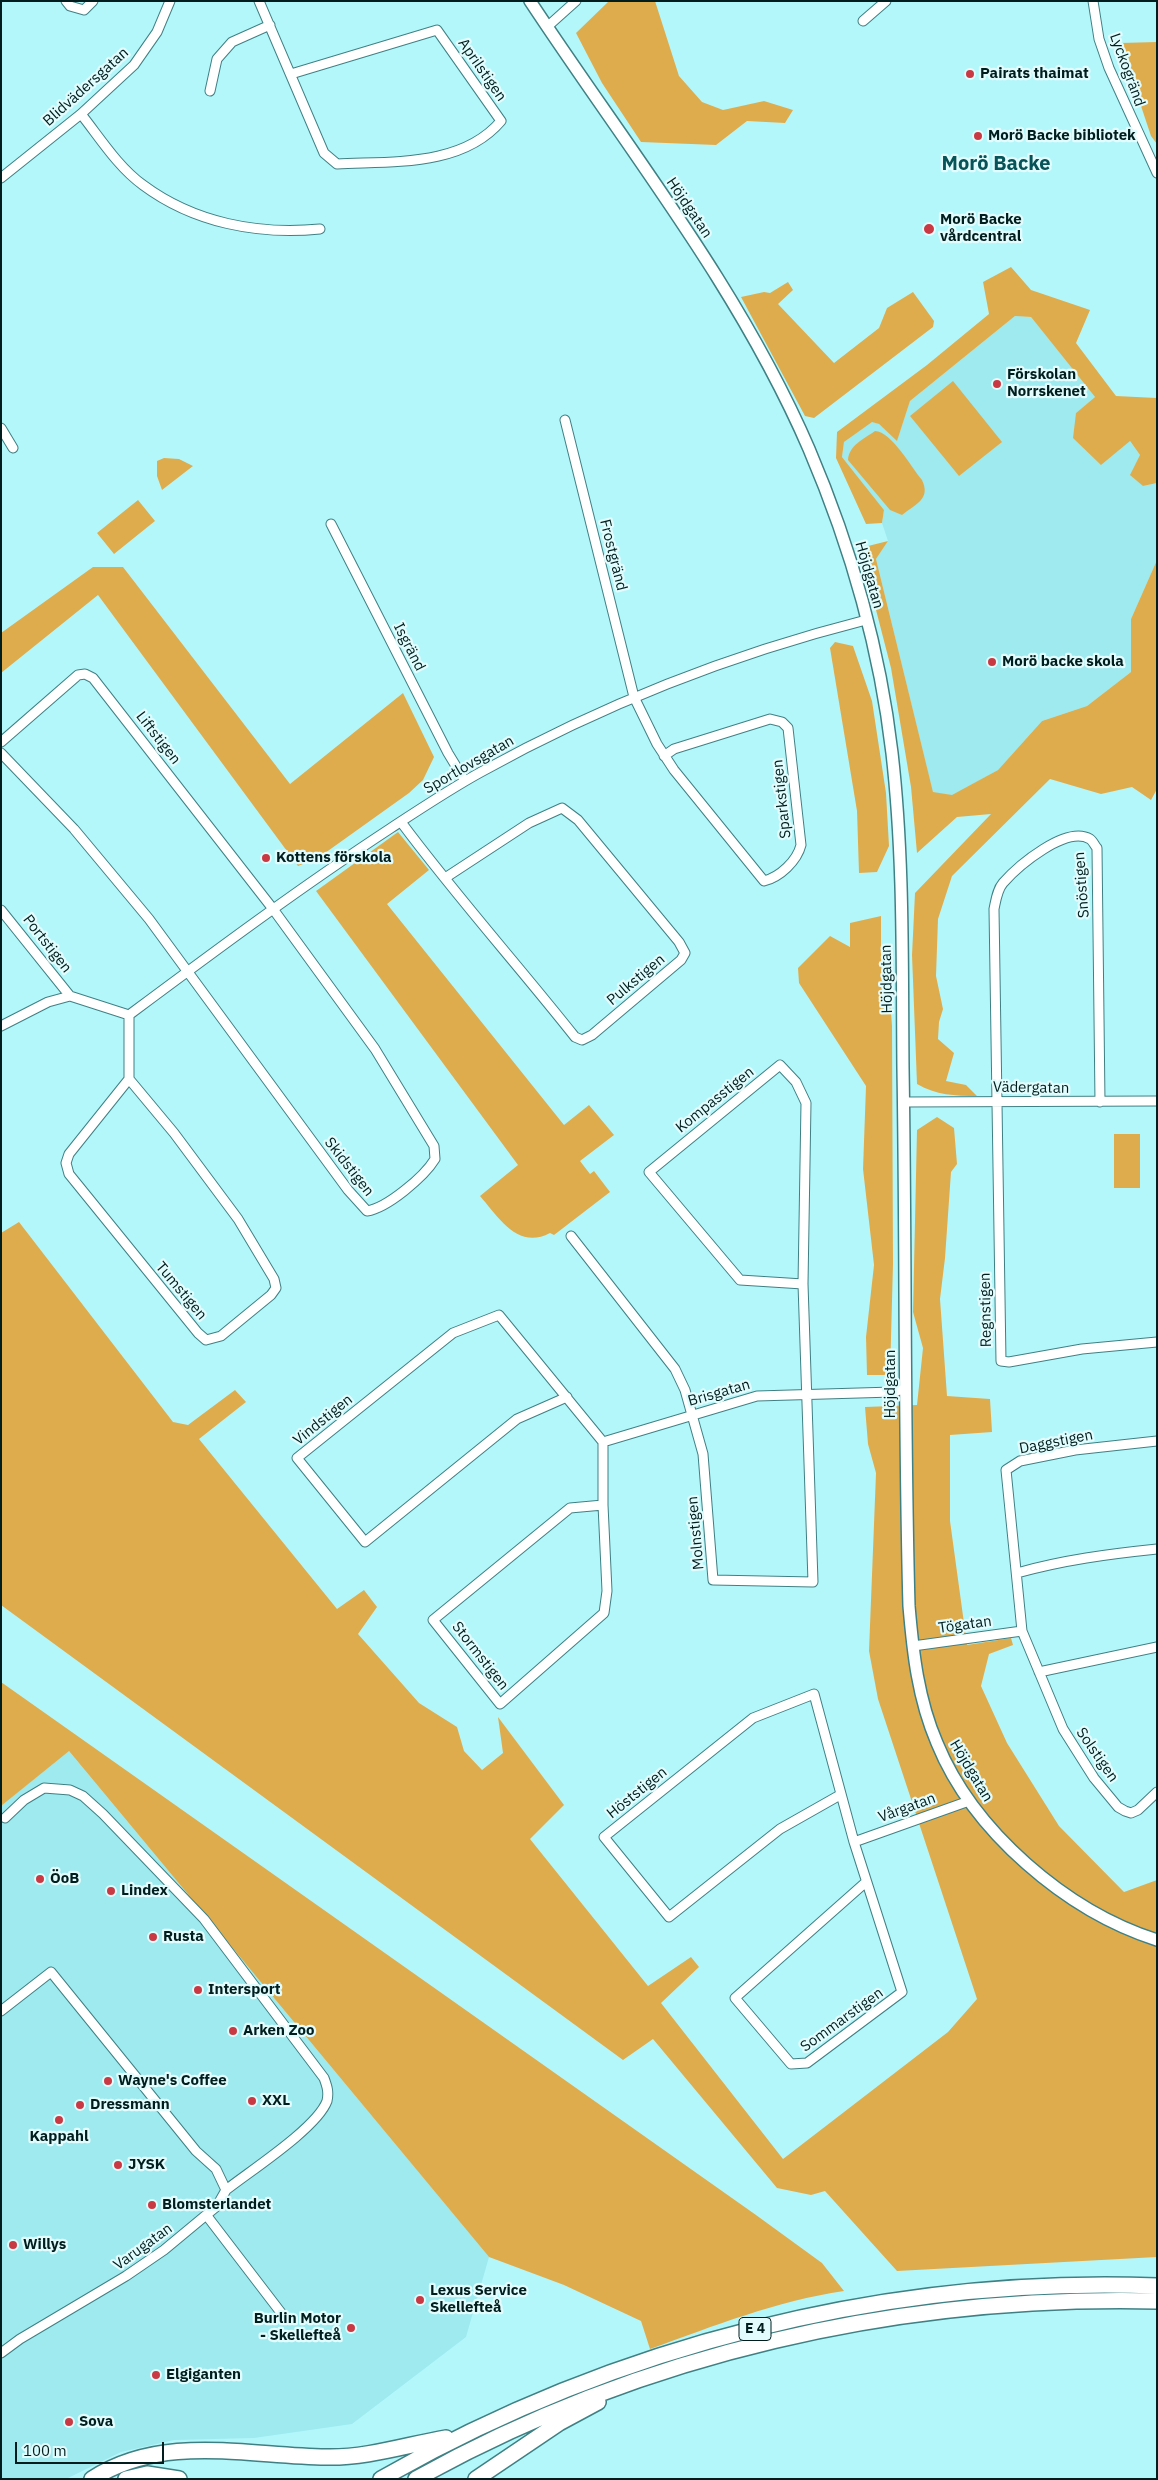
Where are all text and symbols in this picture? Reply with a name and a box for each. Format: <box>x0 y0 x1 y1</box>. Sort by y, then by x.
street label: Lyckogränd <box>1105 31 1149 109</box>
street label: Aprilstigen <box>454 35 510 105</box>
street label: Blidvädersgatan <box>40 44 132 130</box>
place label: Pairats thaimat <box>980 65 1089 83</box>
marker: Pairats thaimat <box>964 68 976 80</box>
place label: Morö Backe bibliotek <box>988 127 1136 145</box>
marker: Morö Backe bibliotek <box>972 130 984 142</box>
district label: Morö Backe <box>942 152 1050 176</box>
street label: Höjdgatan <box>662 174 716 242</box>
place label: Morö Backe vårdcentral <box>940 211 1022 246</box>
marker: Morö Backe vårdcentral <box>922 222 936 236</box>
place label: Förskolan Norrskenet <box>1007 366 1086 401</box>
marker: Förskolan Norrskenet <box>991 378 1003 390</box>
street label: Frostgränd <box>595 517 631 593</box>
street label: Höjdgatan <box>851 539 887 611</box>
street label: Isgränd <box>389 620 429 674</box>
place label: Morö backe skola <box>1002 653 1124 671</box>
marker: Morö backe skola <box>986 656 998 668</box>
street label: Liftstigen <box>132 708 184 768</box>
street label: Sportlovsgatan <box>421 732 517 798</box>
street label: Sparkstigen <box>769 759 795 839</box>
place label: Kottens förskola <box>276 849 391 867</box>
street label: Snöstigen <box>1071 851 1093 919</box>
marker: Kottens förskola <box>260 852 272 864</box>
street label: Portstigen <box>19 911 75 977</box>
street label: Höjdgatan <box>877 944 897 1014</box>
street label: Pulkstigen <box>603 951 669 1009</box>
street label: Kompasstigen <box>672 1063 758 1137</box>
street label: Vädergatan <box>993 1078 1069 1098</box>
street label: Skidstigen <box>320 1134 378 1200</box>
street label: Tumstigen <box>152 1258 210 1324</box>
street label: Regnstigen <box>976 1272 996 1348</box>
street label: Höjdgatan <box>882 1349 900 1419</box>
street label: Brisgatan <box>686 1376 752 1410</box>
street label: Vindstigen <box>290 1391 356 1449</box>
street label: Daggstigen <box>1018 1426 1094 1458</box>
street label: Molnstigen <box>684 1495 708 1571</box>
street label: Tögatan <box>937 1612 993 1638</box>
street label: Stormstigen <box>448 1618 512 1694</box>
street label: Solstigen <box>1072 1724 1122 1786</box>
street label: Höjdgatan <box>945 1737 997 1805</box>
street label: Höststigen <box>603 1763 671 1823</box>
street label: Vårgatan <box>876 1789 938 1827</box>
place label: ÖoB <box>50 1870 79 1888</box>
marker: ÖoB <box>34 1873 46 1885</box>
place label: Lindex <box>121 1882 168 1900</box>
marker: Lindex <box>105 1885 117 1897</box>
place label: Rusta <box>163 1928 204 1946</box>
marker: Rusta <box>147 1931 159 1943</box>
place label: Intersport <box>208 1981 281 1999</box>
marker: Intersport <box>192 1984 204 1996</box>
street label: Sommarstigen <box>797 1984 887 2056</box>
place label: Arken Zoo <box>243 2022 314 2040</box>
marker: Arken Zoo <box>227 2025 239 2037</box>
place label: Wayne's Coffee <box>118 2072 227 2090</box>
marker: Wayne's Coffee <box>102 2075 114 2087</box>
place label: XXL <box>262 2092 290 2110</box>
marker: XXL <box>246 2095 258 2107</box>
place label: Dressmann <box>90 2096 170 2114</box>
marker: Dressmann <box>74 2099 86 2111</box>
marker: Kappahl <box>53 2114 65 2126</box>
place label: Kappahl <box>29 2128 89 2146</box>
place label: JYSK <box>128 2156 165 2174</box>
marker: JYSK <box>112 2159 124 2171</box>
place label: Blomsterlandet <box>162 2196 271 2214</box>
marker: Blomsterlandet <box>146 2199 158 2211</box>
street label: Varugatan <box>110 2220 176 2274</box>
place label: Willys <box>23 2236 66 2254</box>
marker: Willys <box>7 2239 19 2251</box>
place label: Lexus Service Skellefteå <box>430 2282 527 2317</box>
marker: Lexus Service Skellefteå <box>414 2294 426 2306</box>
place label: Burlin Motor - Skellefteå <box>254 2310 341 2345</box>
road number: E 4 <box>739 2318 771 2340</box>
marker: Burlin Motor - Skellefteå <box>345 2322 357 2334</box>
place label: Elgiganten <box>166 2366 241 2384</box>
marker: Elgiganten <box>150 2369 162 2381</box>
place label: Sova <box>79 2413 113 2431</box>
marker: Sova <box>63 2416 75 2428</box>
scale bar <box>18 2432 166 2464</box>
text: 100 m <box>23 2441 67 2460</box>

